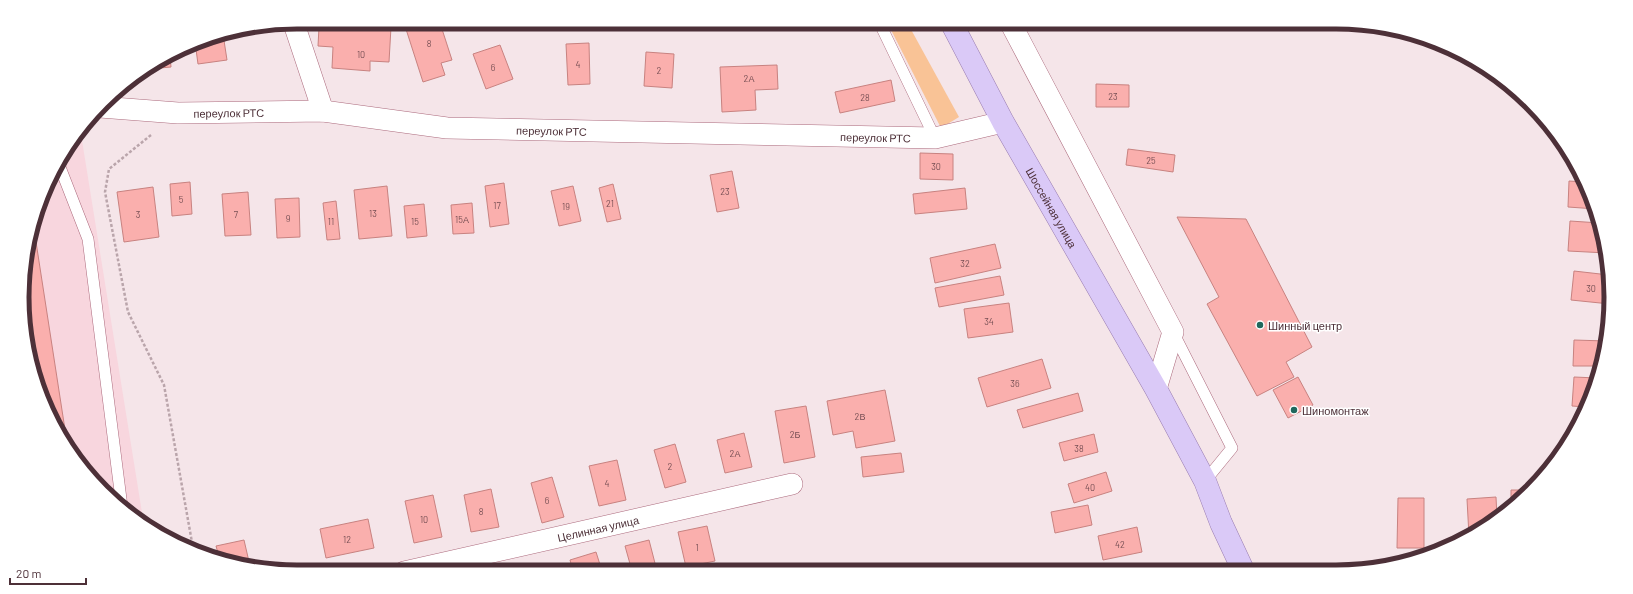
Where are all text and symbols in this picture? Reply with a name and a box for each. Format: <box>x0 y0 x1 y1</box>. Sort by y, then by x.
house number: 8 <box>427 38 432 49</box>
house number: 10 <box>357 49 365 60</box>
house number: 4 <box>576 59 581 70</box>
house number: 6 <box>491 62 496 73</box>
house number: 2 <box>657 65 662 76</box>
house number: 2А <box>744 73 754 84</box>
house number: 23 <box>1108 91 1118 102</box>
house number: 28 <box>860 92 870 103</box>
street label: переулок РТС <box>193 105 264 119</box>
street label: переулок РТС <box>516 123 587 137</box>
street label: переулок РТС <box>840 130 911 144</box>
house number: 25 <box>1146 155 1156 166</box>
house number: 30 <box>931 161 941 172</box>
street label: Шоссейная улица <box>1024 165 1080 251</box>
house number: 23 <box>720 186 730 197</box>
house number: 5 <box>179 194 184 205</box>
house number: 21 <box>606 198 614 209</box>
house number: 17 <box>493 200 501 211</box>
house number: 19 <box>562 201 570 212</box>
house number: 13 <box>369 208 377 219</box>
house number: 3 <box>136 209 141 220</box>
house number: 7 <box>234 209 239 220</box>
house number: 9 <box>286 213 291 224</box>
house number: 15А <box>455 214 469 225</box>
house number: 11 <box>328 216 334 227</box>
house number: 15 <box>411 216 419 227</box>
house number: 32 <box>960 258 970 269</box>
house number: 30 <box>1586 283 1596 294</box>
house number: 34 <box>984 316 994 327</box>
place label: Шинный центр <box>1268 319 1342 332</box>
marker: Шинный центр <box>1255 320 1265 330</box>
house number: 36 <box>1010 378 1020 389</box>
place label: Шиномонтаж <box>1302 404 1369 417</box>
marker: Шиномонтаж <box>1289 405 1299 415</box>
house number: 2В <box>855 411 865 422</box>
house number: 2Б <box>790 429 800 440</box>
house number: 38 <box>1074 443 1084 454</box>
house number: 2А <box>730 448 740 459</box>
house number: 2 <box>668 461 673 472</box>
house number: 4 <box>605 478 610 489</box>
house number: 40 <box>1085 482 1095 493</box>
house number: 6 <box>545 495 550 506</box>
house number: 8 <box>479 506 484 517</box>
street label: Целинная улица <box>556 512 641 544</box>
house number: 10 <box>420 514 428 525</box>
house number: 12 <box>343 534 351 545</box>
house number: 42 <box>1115 539 1125 550</box>
house number: 1 <box>695 542 699 553</box>
scale bar <box>10 560 86 586</box>
text: 20 m <box>16 566 42 580</box>

